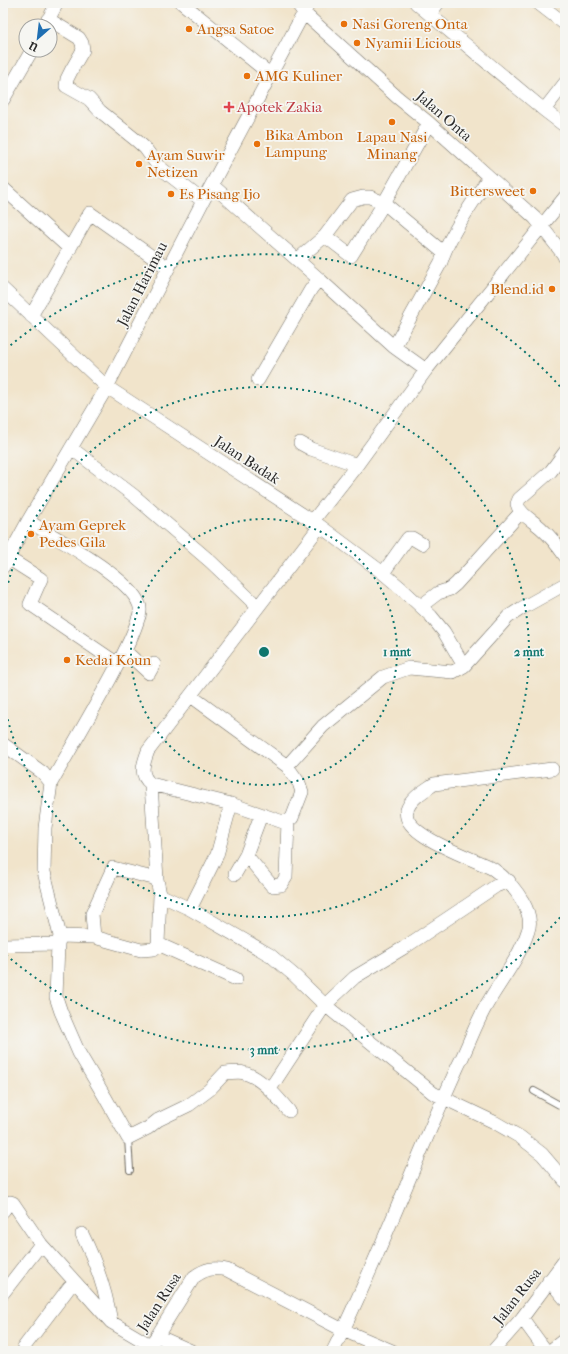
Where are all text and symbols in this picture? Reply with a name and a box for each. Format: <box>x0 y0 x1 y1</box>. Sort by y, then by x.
place label: Nasi Goreng Onta <box>352 15 469 33</box>
north arrow <box>18 18 58 58</box>
marker: Nasi Goreng Onta <box>339 19 349 29</box>
place label: Angsa Satoe <box>196 20 275 38</box>
marker: Angsa Satoe <box>184 24 194 34</box>
place label: Nyamii Licious <box>365 34 462 52</box>
text: U <box>26 38 41 55</box>
marker: Nyamii Licious <box>352 38 362 48</box>
place label: AMG Kuliner <box>254 67 343 85</box>
marker: AMG Kuliner <box>242 71 252 81</box>
street label: Jalan Onta <box>412 86 476 146</box>
place label: Apotek Zakia <box>236 98 323 116</box>
marker: Apotek Zakia <box>224 102 234 112</box>
marker: Lapau Nasi Minang <box>387 117 397 127</box>
place label: Bika Ambon Lampung <box>265 126 344 161</box>
place label: Lapau Nasi Minang <box>357 128 428 163</box>
marker: Bika Ambon Lampung <box>252 139 262 149</box>
place label: Ayam Suwir Netizen <box>146 146 225 181</box>
marker: Ayam Suwir Netizen <box>134 159 144 169</box>
place label: Bittersweet <box>450 182 526 200</box>
place label: Es Pisang Ijo <box>179 185 260 203</box>
marker: Bittersweet <box>528 186 538 196</box>
marker: Es Pisang Ijo <box>166 189 176 199</box>
street label: Jalan Harimau <box>112 238 171 330</box>
place label: Blend.id <box>490 280 545 298</box>
marker: Blend.id <box>547 284 557 294</box>
street label: Jalan Badak <box>210 432 283 488</box>
place label: Ayam Geprek Pedes Gila <box>38 516 126 551</box>
marker: Ayam Geprek Pedes Gila <box>26 529 36 539</box>
centre of rings <box>257 645 271 659</box>
text: 1 mnt <box>383 645 412 659</box>
text: 2 mnt <box>514 645 545 659</box>
place label: Kedai Koun <box>75 651 151 669</box>
marker: Kedai Koun <box>62 655 72 665</box>
text: 3 mnt <box>250 1043 279 1058</box>
street label: Jalan Rusa <box>489 1263 545 1329</box>
street label: Jalan Rusa <box>133 1268 185 1336</box>

